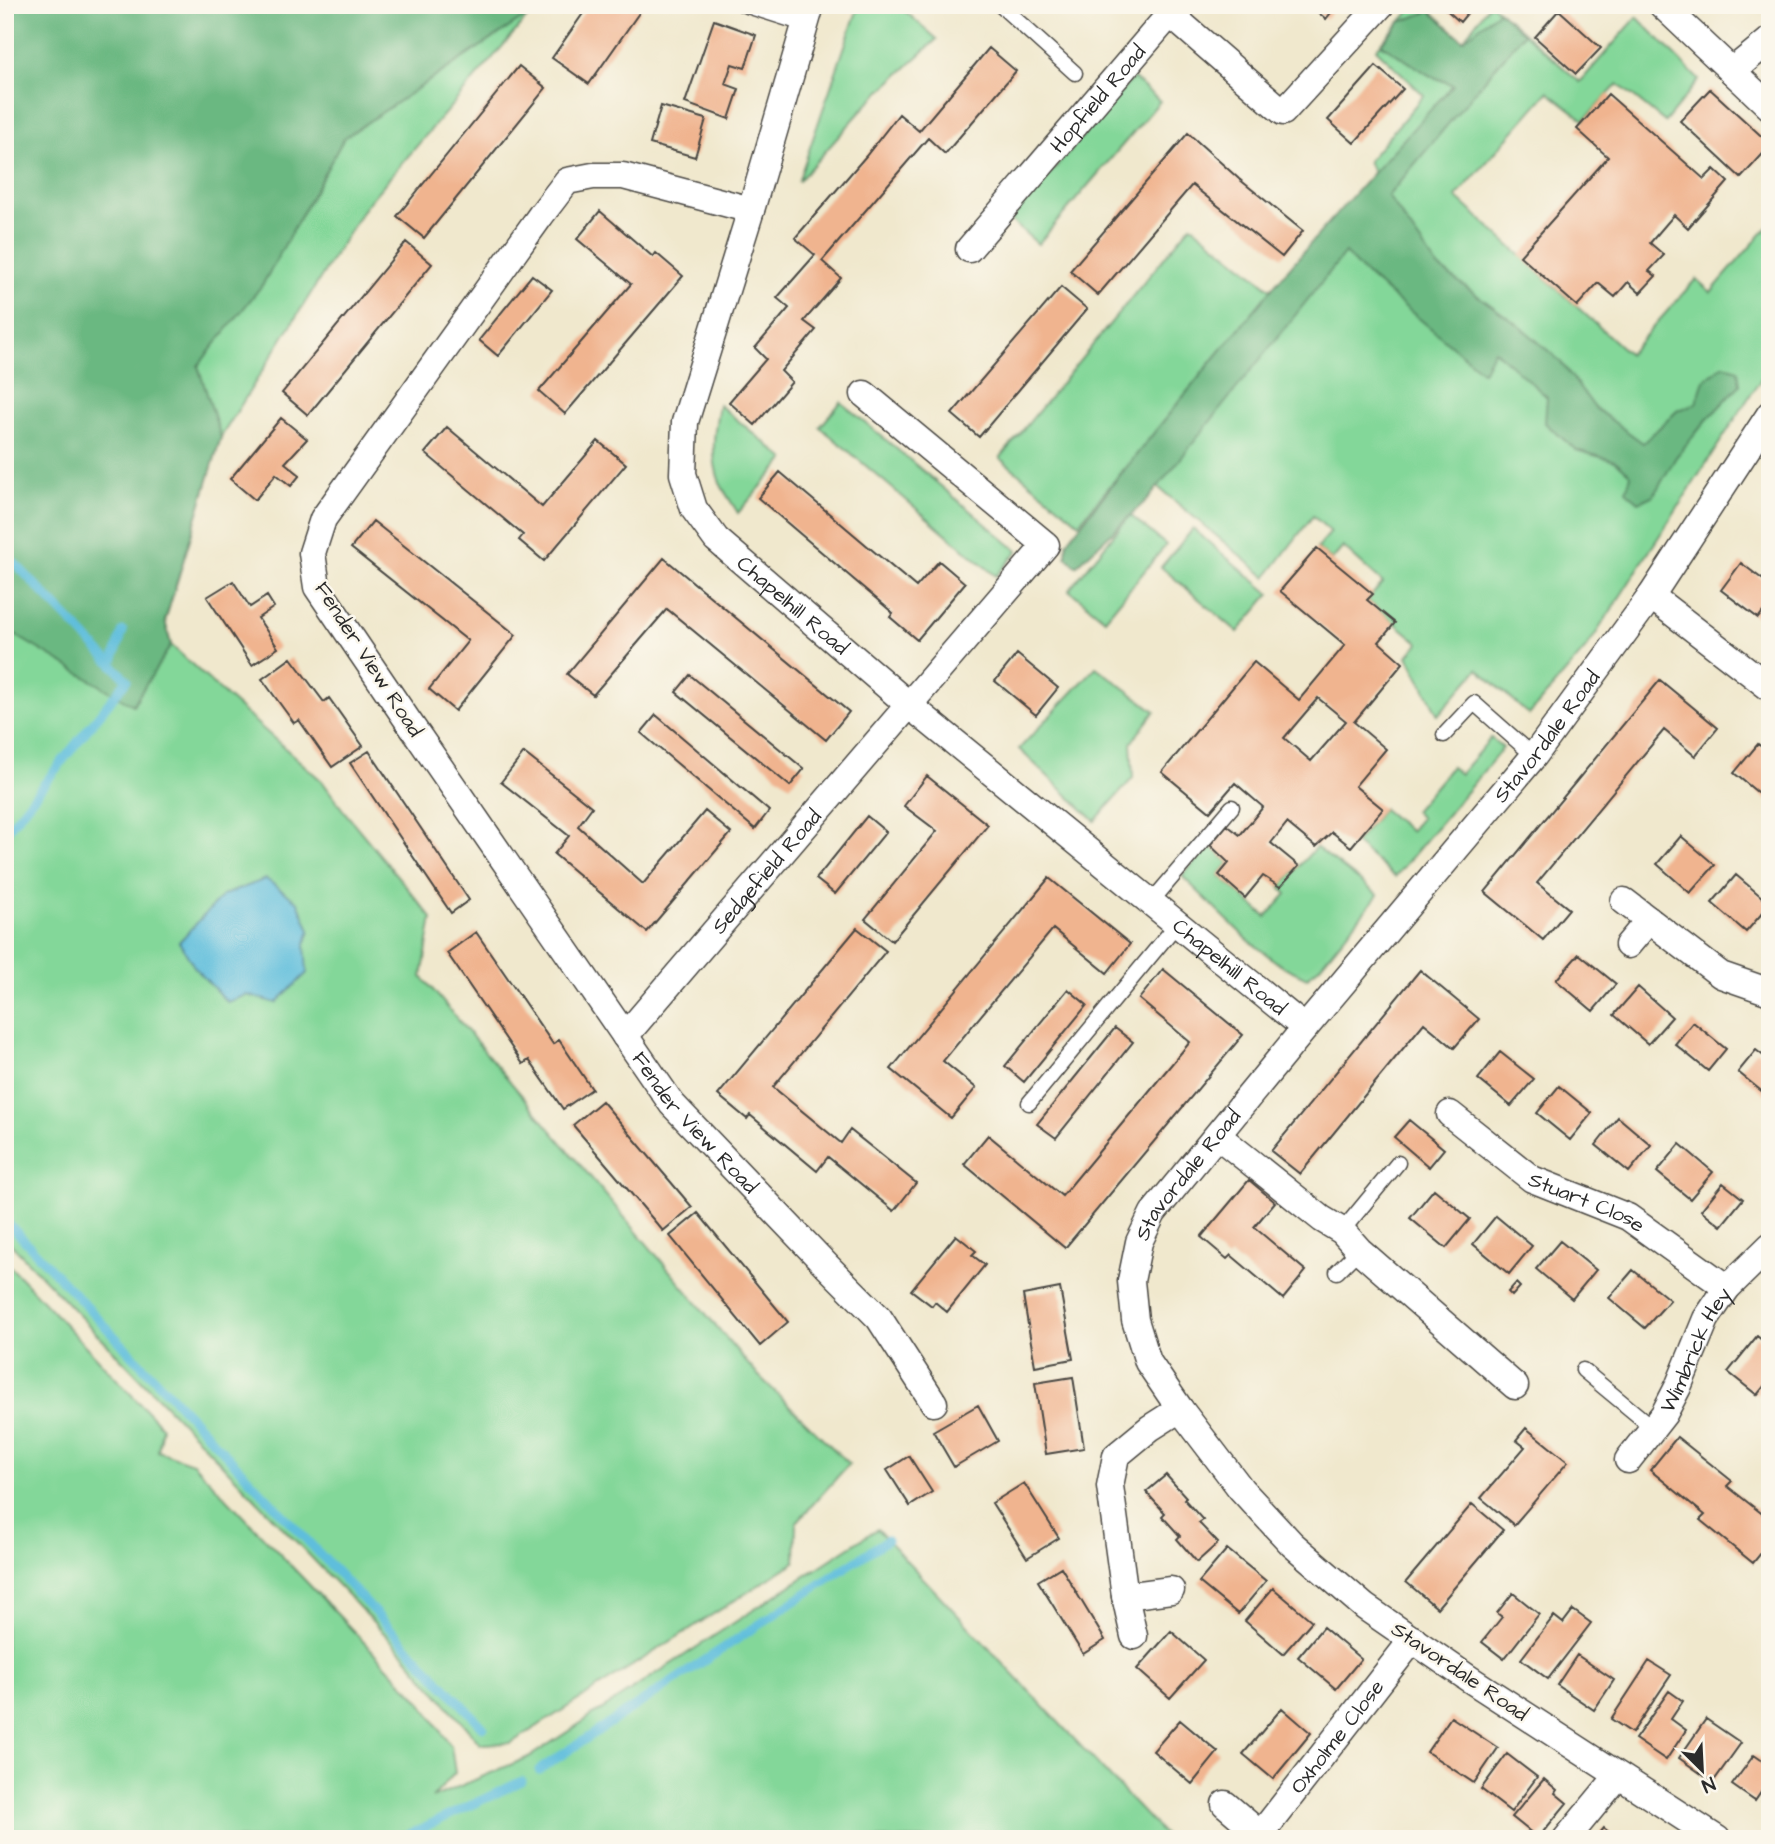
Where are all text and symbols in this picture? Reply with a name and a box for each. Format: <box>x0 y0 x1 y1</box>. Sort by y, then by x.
street label: Hopfield Road <box>1043 38 1153 159</box>
street label: Chapelhill Road <box>730 549 855 662</box>
street label: Fender View Road <box>307 576 430 743</box>
street label: Stavordale Road <box>1487 664 1607 809</box>
street label: Sedgefield Road <box>705 803 828 940</box>
street label: Chapelhill Road <box>1166 912 1293 1022</box>
street label: Fender View Road <box>625 1046 765 1200</box>
street label: Stavordale Road <box>1128 1103 1248 1245</box>
street label: Stuart Close <box>1524 1165 1651 1240</box>
street label: Wimbrick Hey <box>1653 1281 1740 1418</box>
street label: Stavordale Road <box>1385 1615 1534 1728</box>
street label: Oxholme Close <box>1284 1674 1391 1800</box>
north arrow <box>1666 1736 1736 1806</box>
text: N <box>1697 1769 1719 1799</box>

